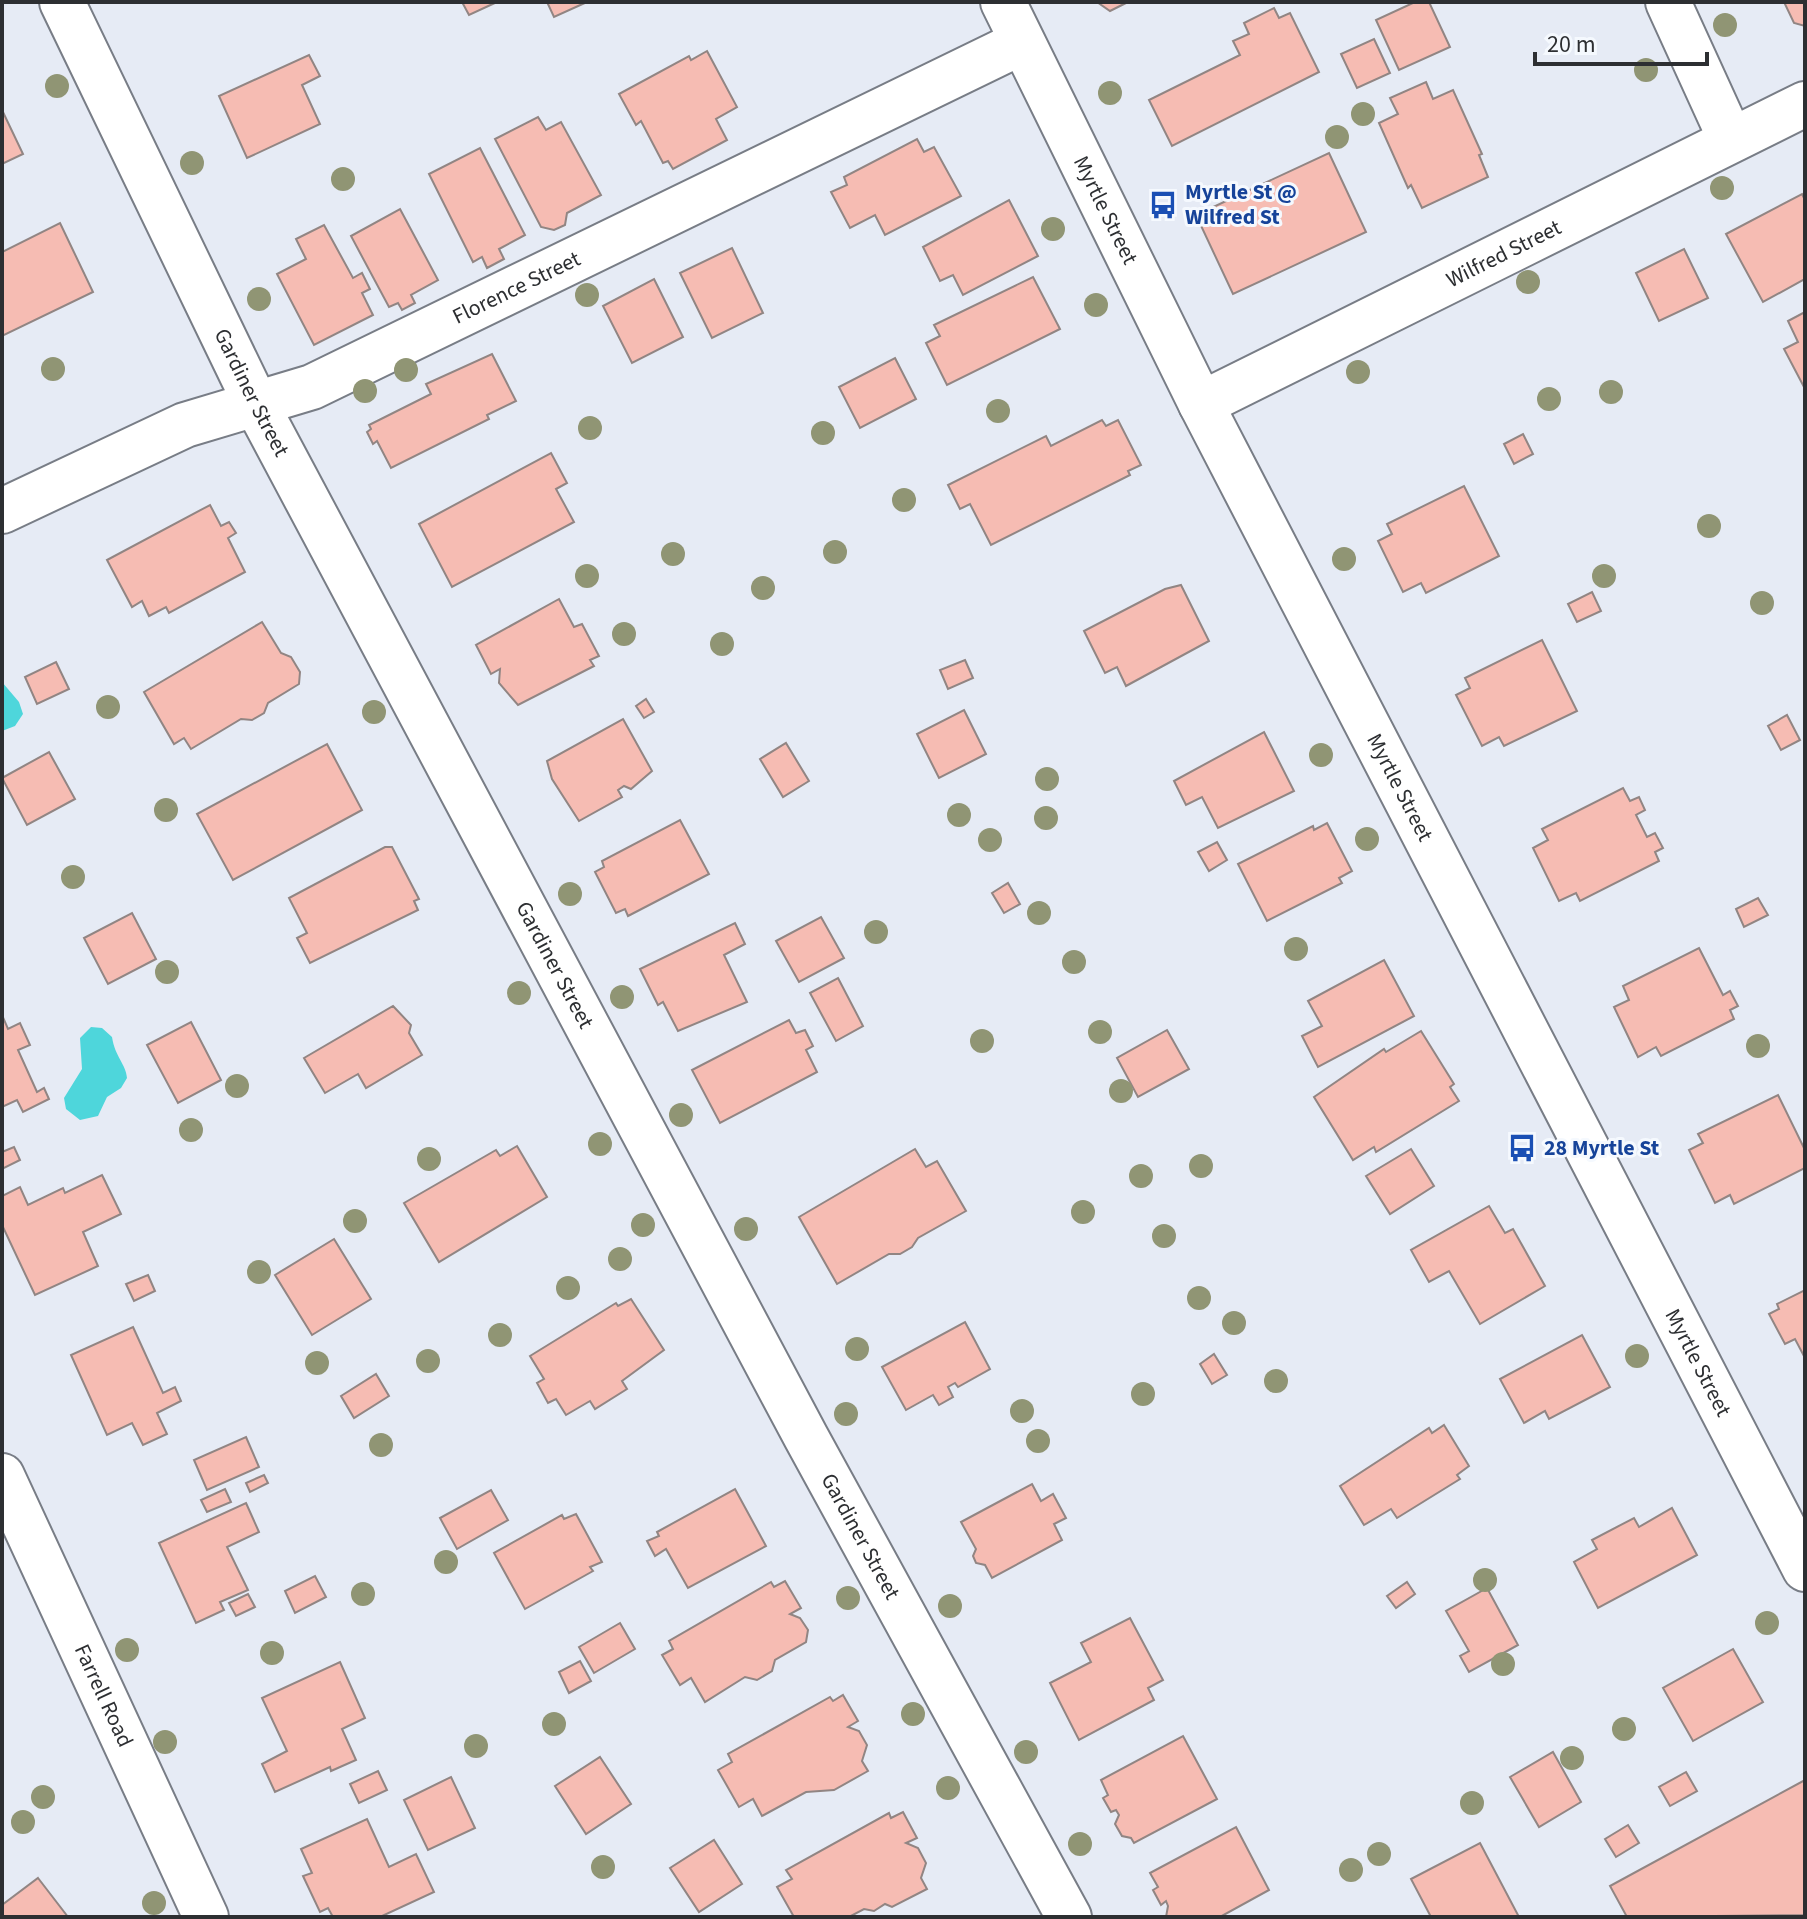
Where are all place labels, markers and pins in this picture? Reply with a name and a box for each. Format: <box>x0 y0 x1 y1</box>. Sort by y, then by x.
place label: Myrtle St @ Wilfred St <box>1185 176 1297 233</box>
bus stop icon: Myrtle St @ Wilfred St <box>1148 190 1178 220</box>
place label: 28 Myrtle St <box>1544 1132 1660 1164</box>
bus stop icon: 28 Myrtle St <box>1507 1133 1537 1163</box>

